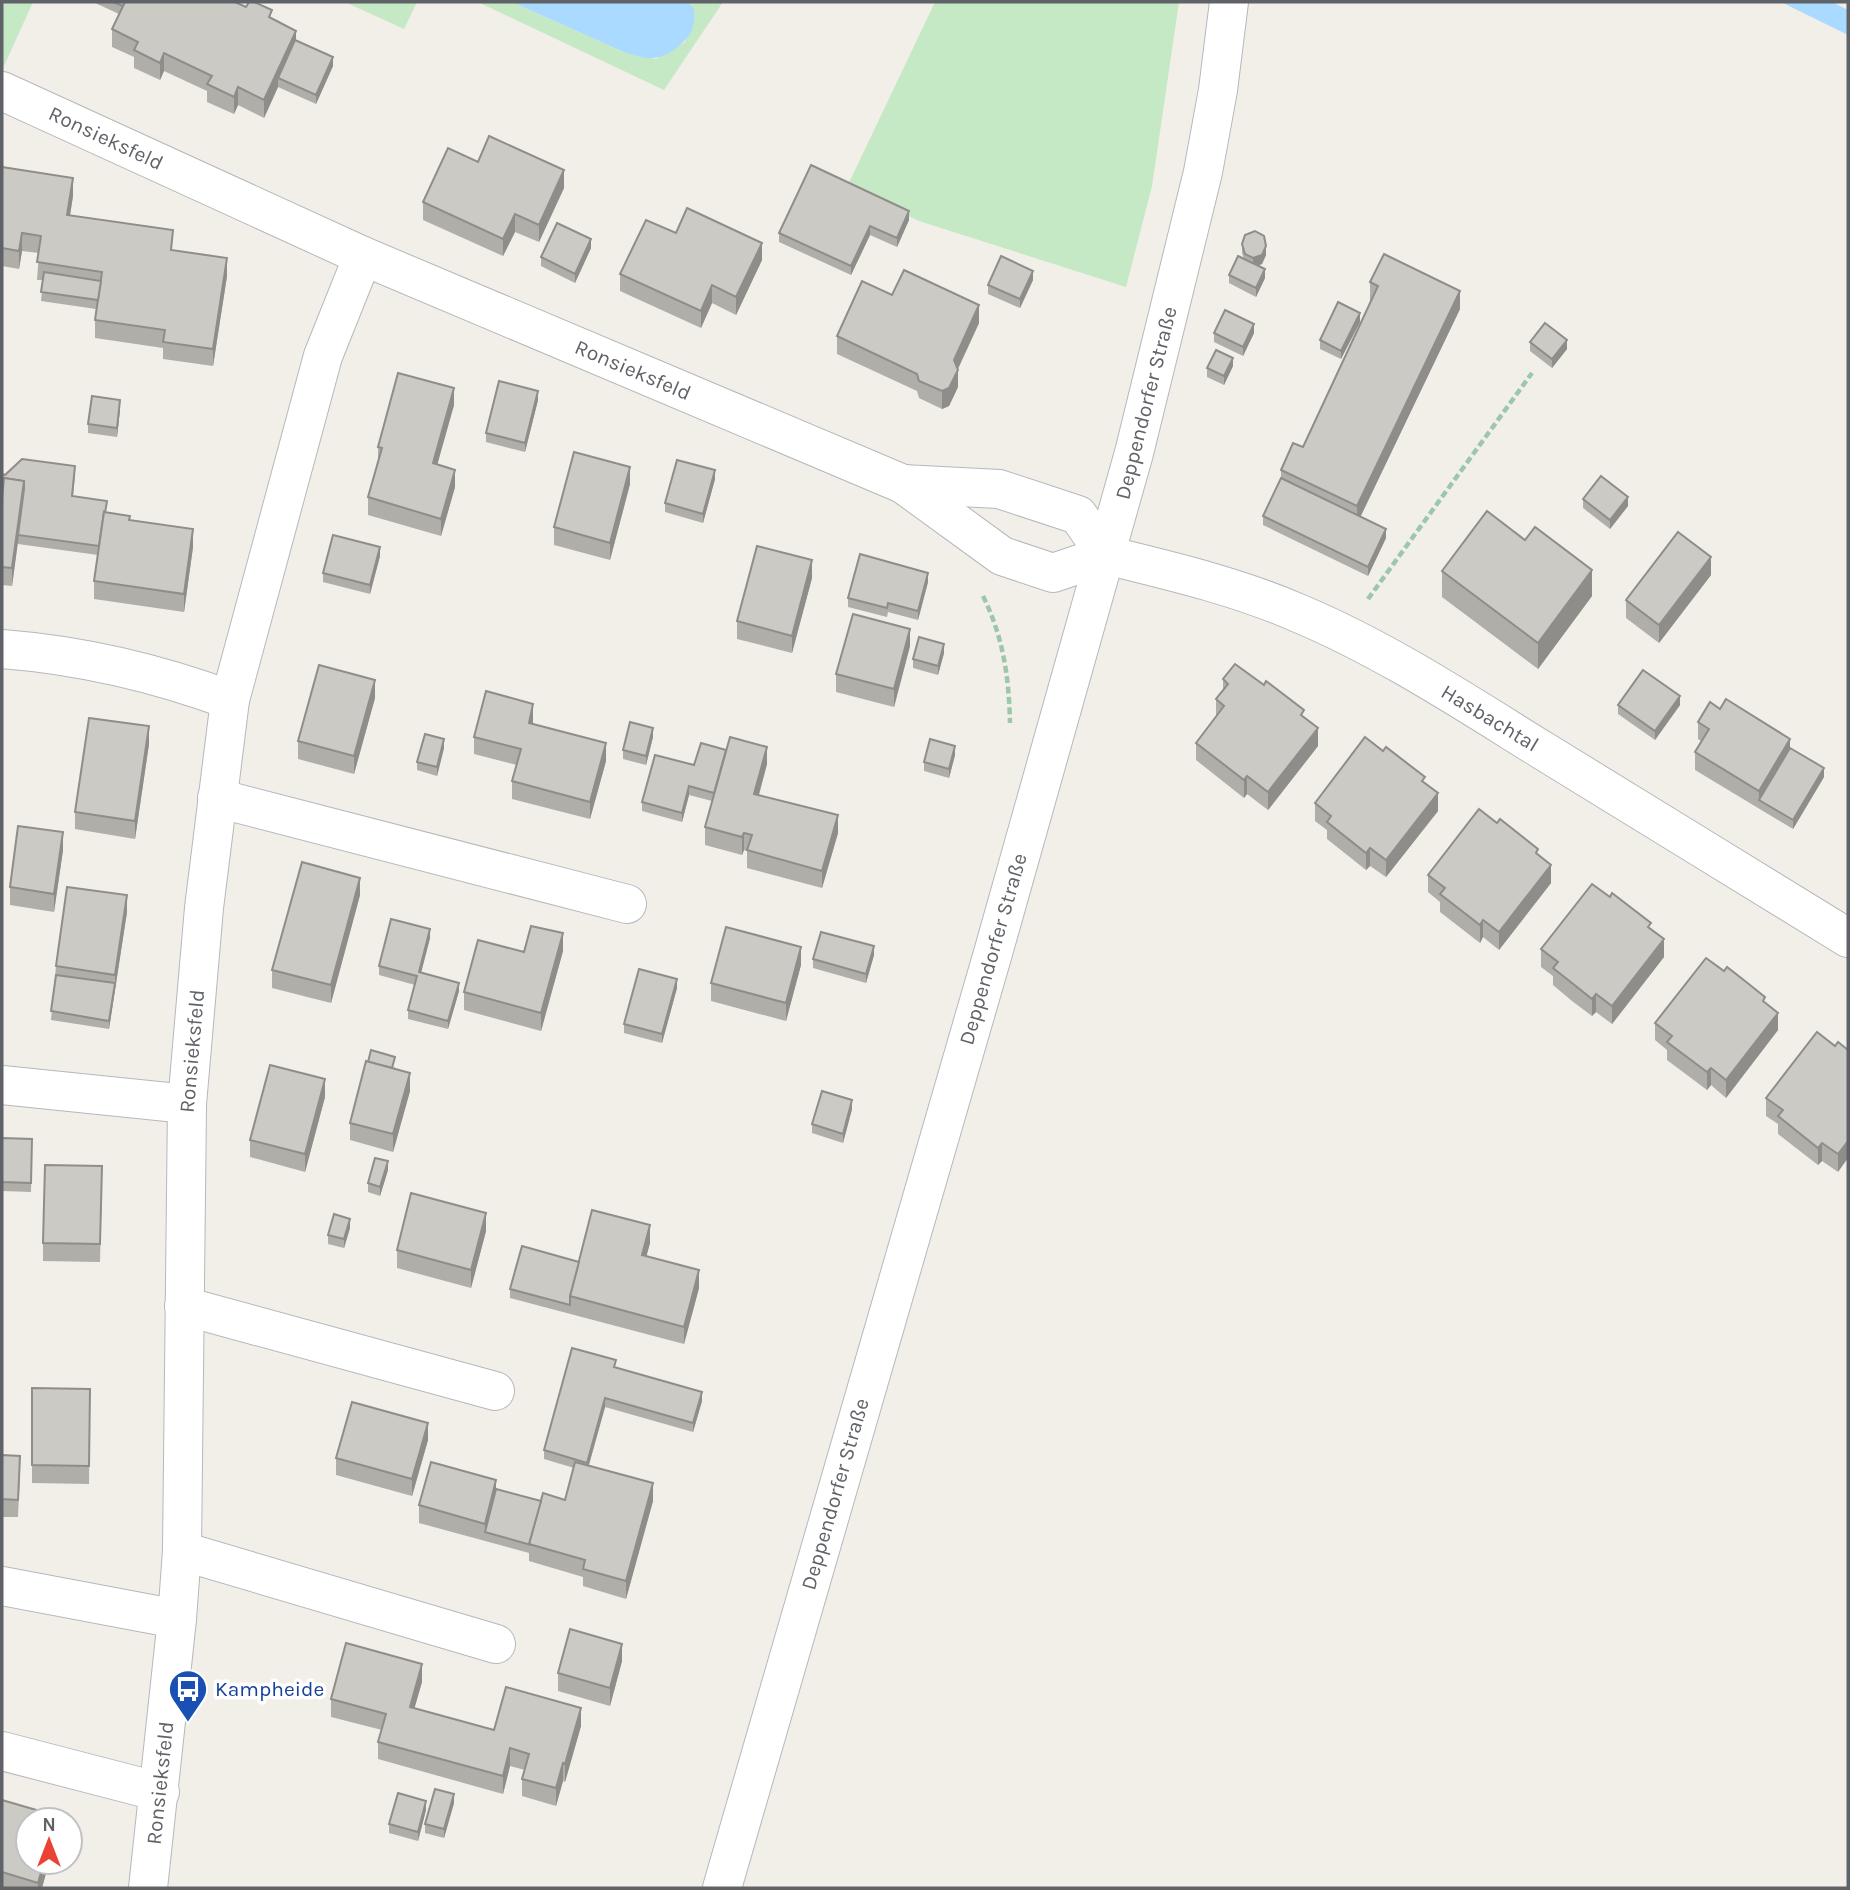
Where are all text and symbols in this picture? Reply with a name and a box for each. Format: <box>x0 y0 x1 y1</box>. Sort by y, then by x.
street label: Ronsieksfeld <box>45 101 167 175</box>
street label: Deppendorfer Straße <box>1110 304 1182 502</box>
street label: Ronsieksfeld <box>571 335 695 405</box>
street label: Hasbachtal <box>1437 680 1543 756</box>
street label: Deppendorfer Straße <box>954 850 1032 1048</box>
street label: Ronsieksfeld <box>175 988 209 1114</box>
street label: Deppendorfer Straße <box>796 1395 874 1593</box>
bus stop icon: Kampheide <box>167 1668 209 1723</box>
place label: Kampheide <box>215 1677 324 1701</box>
street label: Ronsieksfeld <box>142 1720 178 1846</box>
north arrow <box>14 1806 84 1876</box>
text: N <box>42 1814 56 1836</box>

